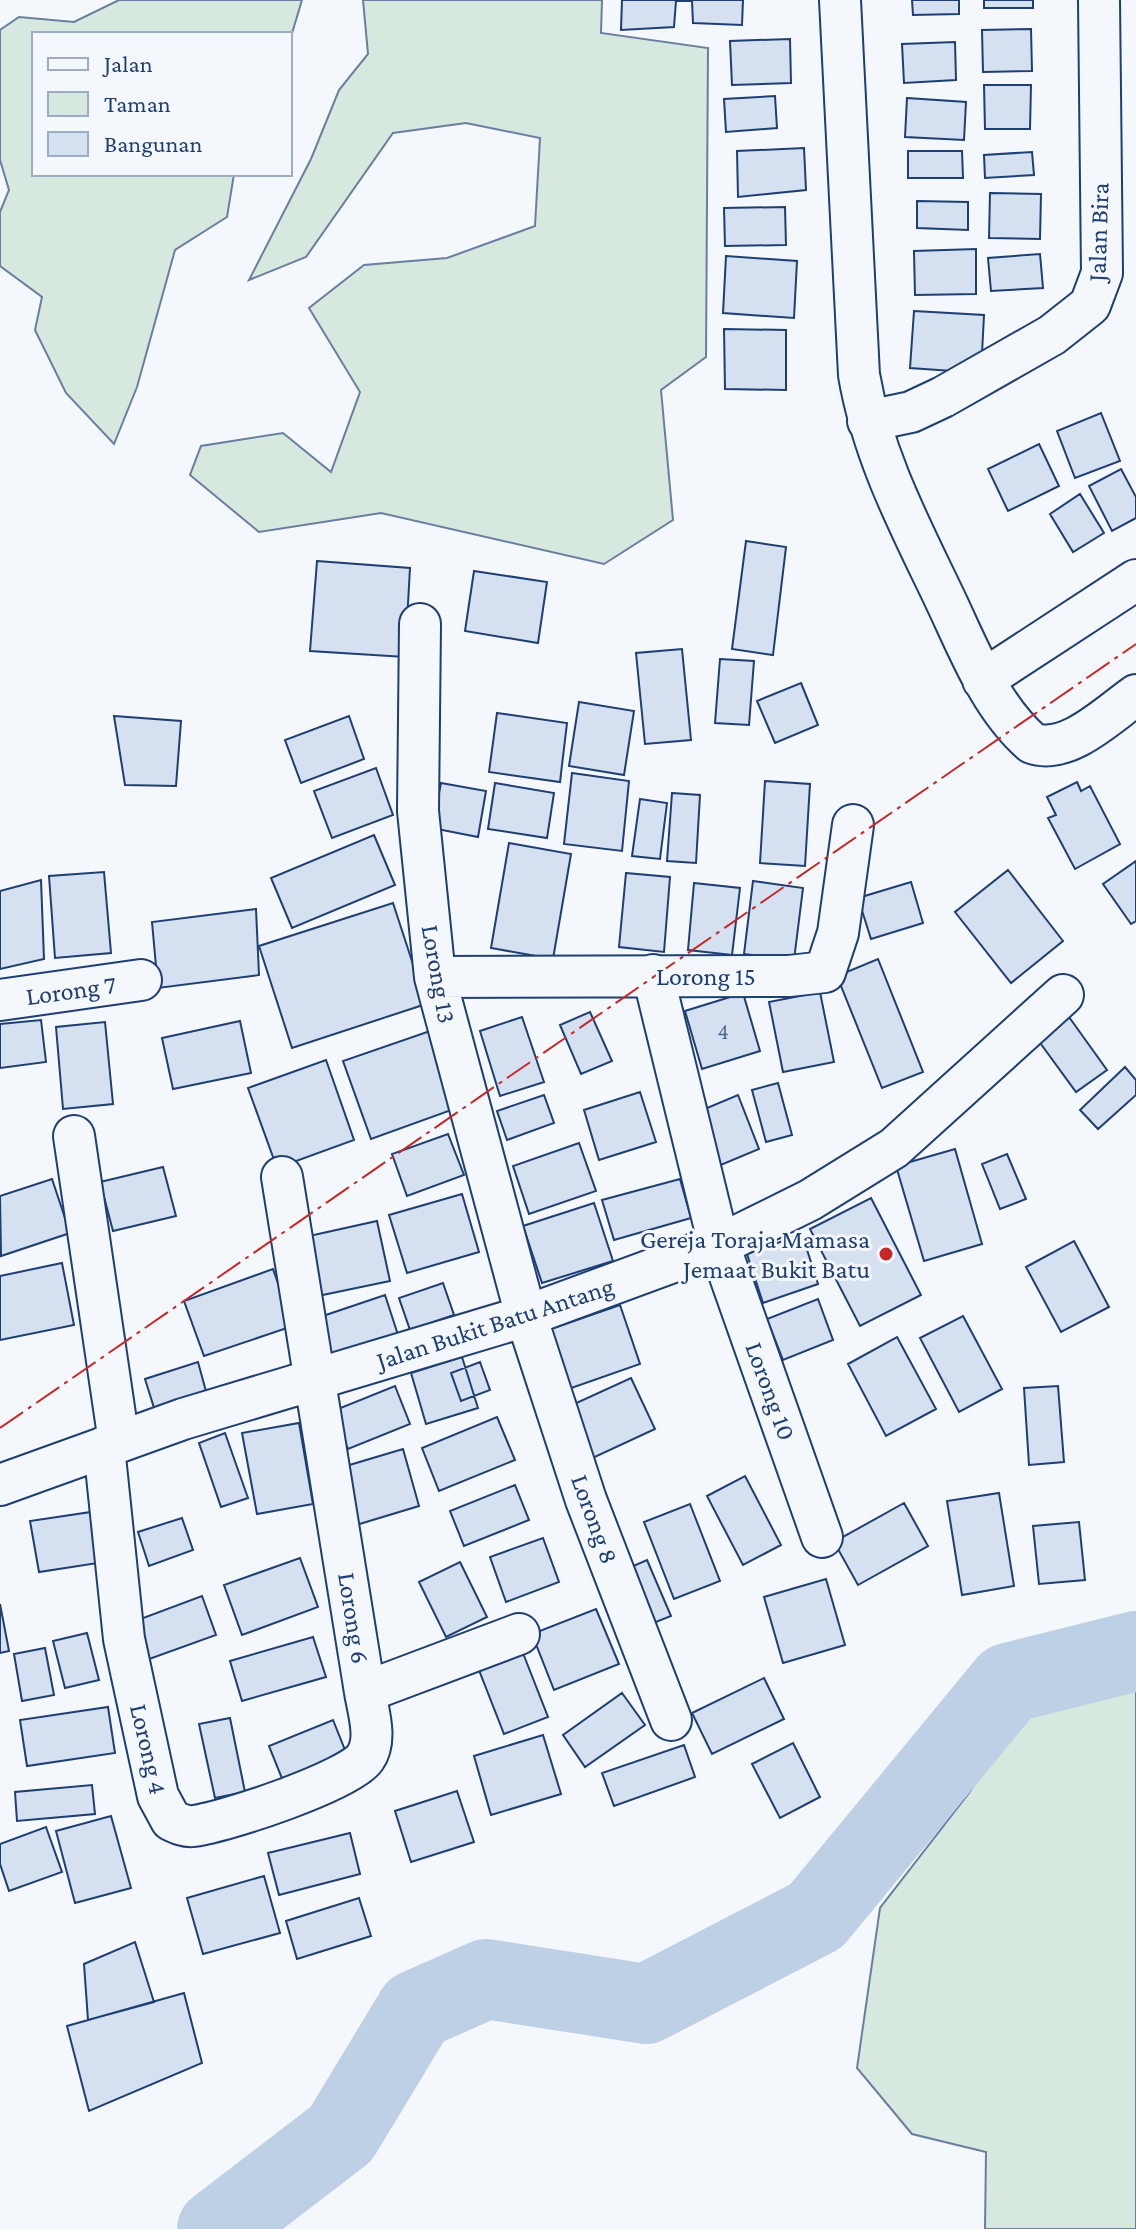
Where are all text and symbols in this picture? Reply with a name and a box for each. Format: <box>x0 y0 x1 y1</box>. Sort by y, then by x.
legend <box>32 32 292 176</box>
text: Jalan <box>102 50 153 77</box>
text: Taman <box>104 90 171 117</box>
text: Bangunan <box>104 130 202 157</box>
street label: Jalan Bira <box>1082 182 1115 284</box>
street label: Lorong 13 <box>416 922 461 1026</box>
street label: Lorong 15 <box>656 962 756 991</box>
street label: Lorong 7 <box>24 970 118 1011</box>
house number: 4 <box>717 1019 729 1044</box>
place label: Gereja Toraja Mamasa Jemaat Bukit Batu <box>640 1225 870 1284</box>
marker: Gereja Toraja Mamasa Jemaat Bukit Batu <box>877 1245 895 1263</box>
street label: Jalan Bukit Batu Antang <box>371 1271 618 1376</box>
street label: Lorong 10 <box>739 1338 802 1444</box>
street label: Lorong 8 <box>565 1471 624 1568</box>
street label: Lorong 6 <box>332 1570 375 1666</box>
street label: Lorong 4 <box>124 1701 173 1797</box>

